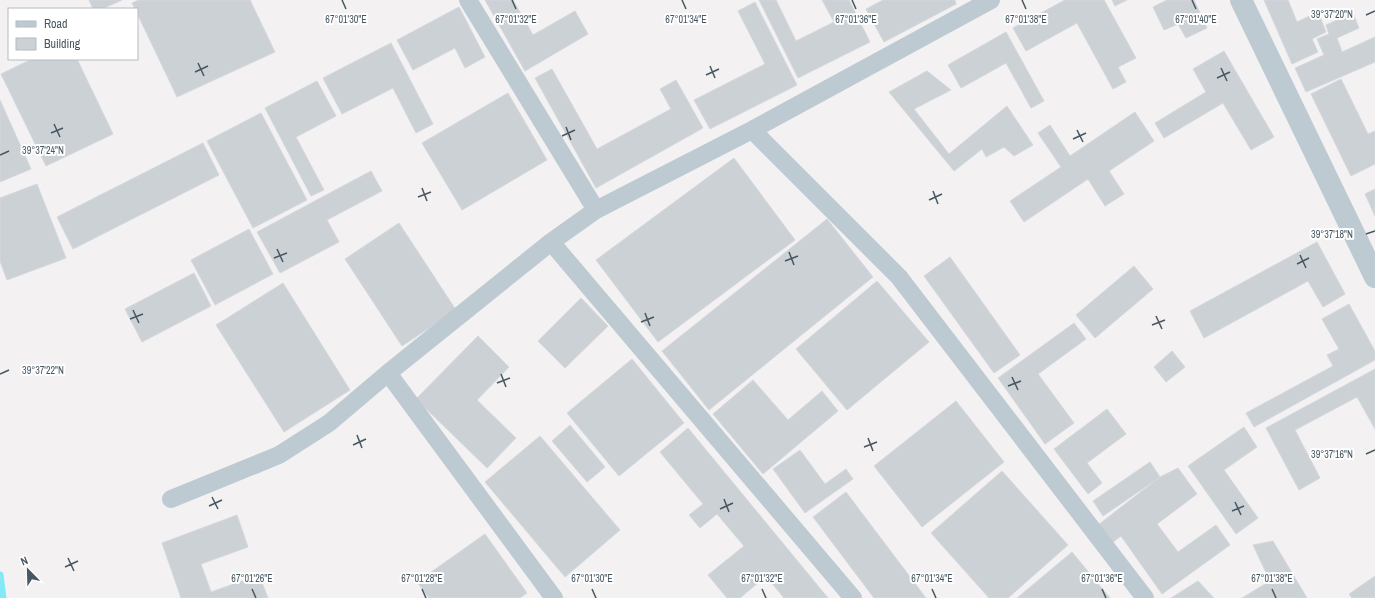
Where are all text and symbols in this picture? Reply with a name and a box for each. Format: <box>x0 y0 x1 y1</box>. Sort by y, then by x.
legend <box>8 8 138 60</box>
text: 39°37'20"N <box>1311 8 1353 21</box>
text: 67°01'30"E <box>325 13 367 26</box>
text: 67°01'32"E <box>495 13 537 26</box>
text: 67°01'34"E <box>665 13 707 26</box>
text: 67°01'36"E <box>835 13 877 26</box>
text: 67°01'38"E <box>1005 13 1047 26</box>
text: 67°01'40"E <box>1175 13 1217 26</box>
text: Road <box>44 16 68 32</box>
text: Building <box>44 36 81 52</box>
text: 39°37'24"N <box>22 144 64 157</box>
text: 39°37'18"N <box>1311 228 1353 241</box>
text: 39°37'22"N <box>22 364 64 377</box>
text: 39°37'16"N <box>1311 448 1353 461</box>
north arrow <box>8 550 48 590</box>
text: N <box>18 553 30 569</box>
text: 67°01'26"E <box>231 572 273 585</box>
text: 67°01'28"E <box>401 572 443 585</box>
text: 67°01'30"E <box>571 572 613 585</box>
text: 67°01'32"E <box>741 572 783 585</box>
text: 67°01'34"E <box>911 572 953 585</box>
text: 67°01'36"E <box>1081 572 1123 585</box>
text: 67°01'38"E <box>1251 572 1293 585</box>

